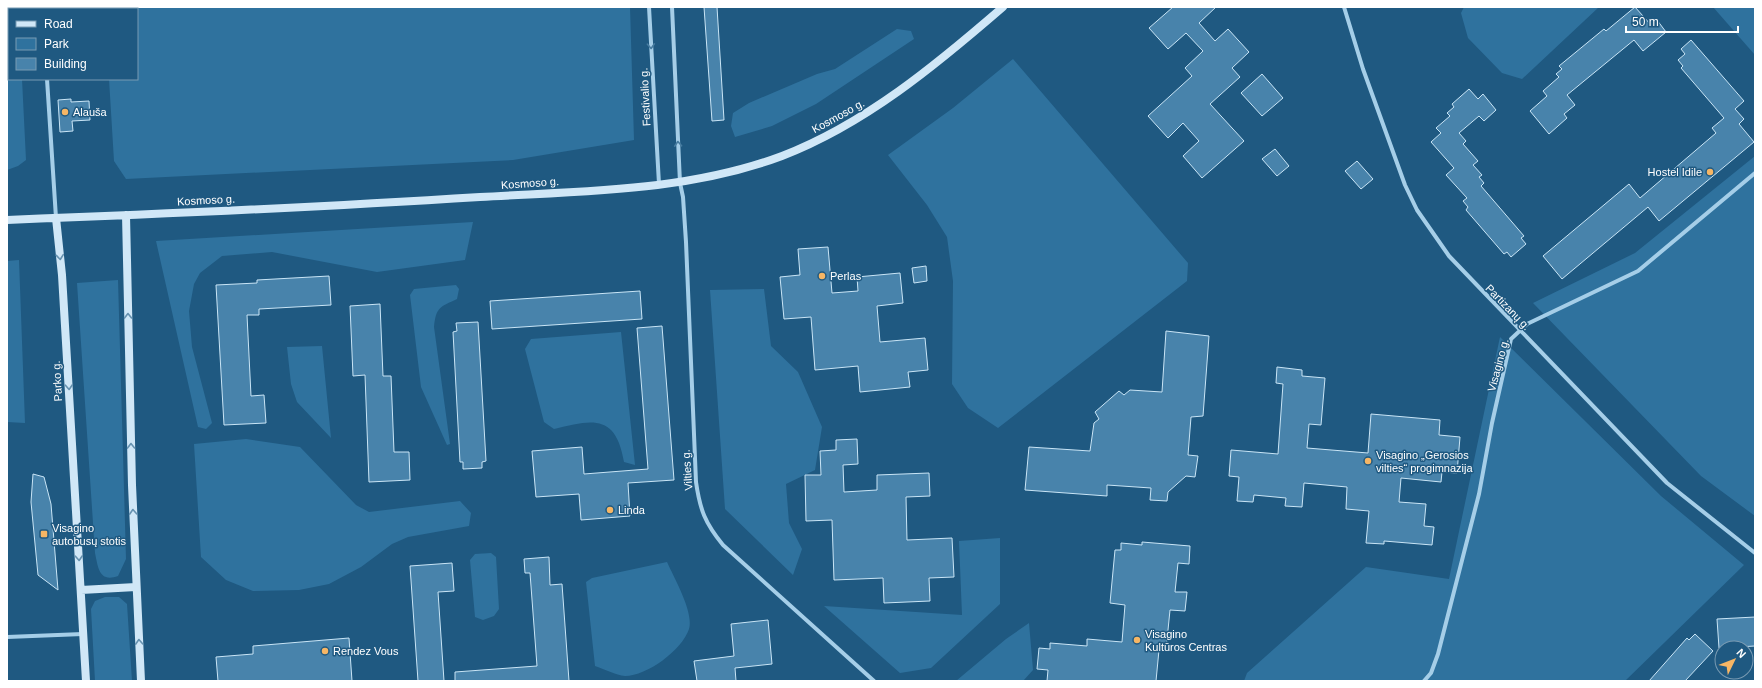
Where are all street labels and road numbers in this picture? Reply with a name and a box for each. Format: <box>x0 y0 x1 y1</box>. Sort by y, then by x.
street label: Festivalio g. <box>637 67 653 127</box>
street label: Kosmoso g. <box>810 97 866 135</box>
street label: Kosmoso g. <box>501 175 559 191</box>
street label: Kosmoso g. <box>177 192 235 208</box>
street label: Partizanų g. <box>1483 282 1533 332</box>
street label: Visagino g. <box>1485 337 1511 393</box>
street label: Parko g. <box>50 360 64 402</box>
street label: Vilties g. <box>680 449 694 491</box>

